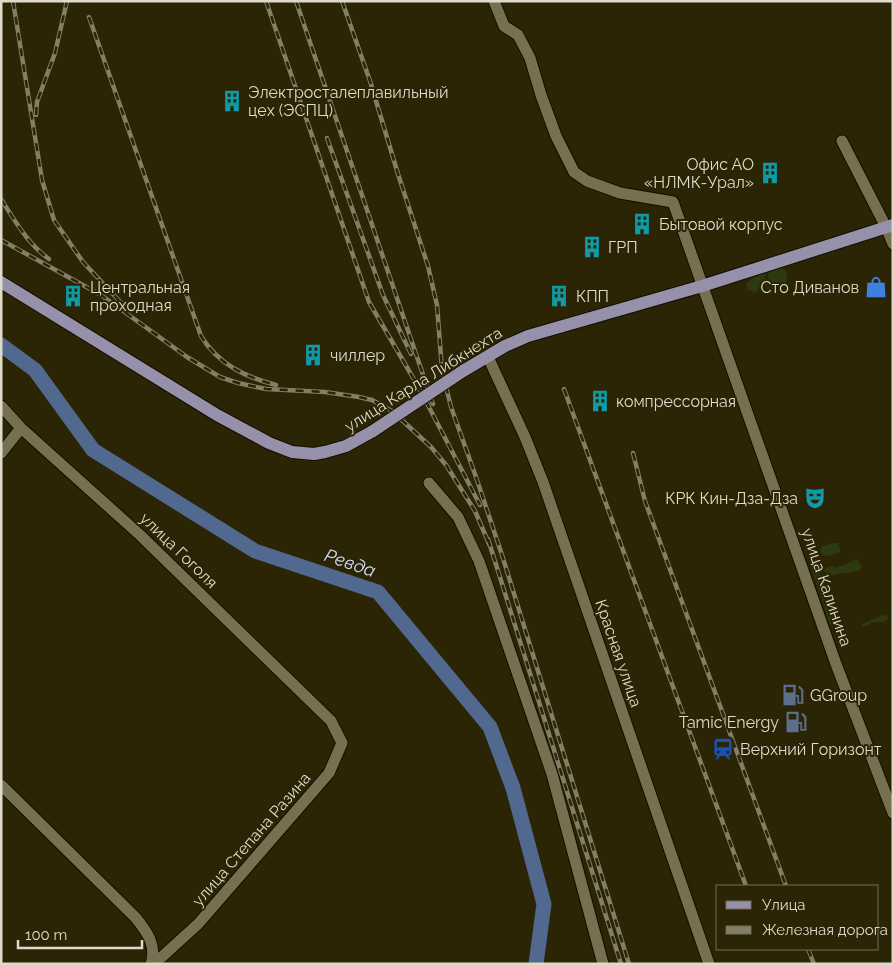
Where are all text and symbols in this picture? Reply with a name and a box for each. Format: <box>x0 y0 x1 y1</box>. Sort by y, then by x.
place label: Электросталеплавильный цех (ЭСПЦ) <box>248 83 448 120</box>
building icon: Электросталеплавильный цех (ЭСПЦ) <box>219 88 245 114</box>
place label: Офис АО «НЛМК-Урал» <box>644 155 754 192</box>
building icon: Офис АО «НЛМК-Урал» <box>757 160 783 186</box>
building icon: Бытовой корпус <box>629 211 655 237</box>
place label: Бытовой корпус <box>659 215 783 234</box>
building icon: ГРП <box>579 234 605 260</box>
place label: ГРП <box>608 238 638 257</box>
shop icon: Сто Диванов <box>863 274 889 300</box>
place label: Центральная проходная <box>90 278 190 315</box>
place label: Сто Диванов <box>761 278 859 297</box>
building icon: Центральная проходная <box>60 283 86 309</box>
building icon: КПП <box>546 283 572 309</box>
place label: КПП <box>576 287 609 306</box>
street label: улица Карла Либкнехта <box>341 323 506 436</box>
building icon: чиллер <box>300 342 326 368</box>
place label: чиллер <box>330 346 385 365</box>
building icon: компрессорная <box>587 388 613 414</box>
place label: компрессорная <box>616 392 736 411</box>
theatre icon: КРК Кин-Дза-Дза <box>802 485 828 511</box>
place label: КРК Кин-Дза-Дза <box>665 489 798 508</box>
street label: улица Гоголя <box>136 509 221 592</box>
street label: улица Калинина <box>797 526 856 649</box>
water label: Ревда <box>322 544 379 581</box>
street label: Красная улица <box>591 597 646 710</box>
fuel station icon: GGroup <box>780 682 806 708</box>
place label: GGroup <box>810 686 867 705</box>
fuel station icon: Tamic Energy <box>783 709 809 735</box>
place label: Tamic Energy <box>679 713 779 732</box>
station icon: Верхний Горизонт <box>710 736 736 762</box>
place label: Верхний Горизонт <box>740 740 882 759</box>
street label: улица Степана Разина <box>188 769 315 910</box>
legend <box>716 885 879 950</box>
text: Улица <box>762 896 806 914</box>
scale bar <box>18 918 141 950</box>
text: Железная дорога <box>762 921 888 939</box>
text: 100 m <box>25 926 67 944</box>

